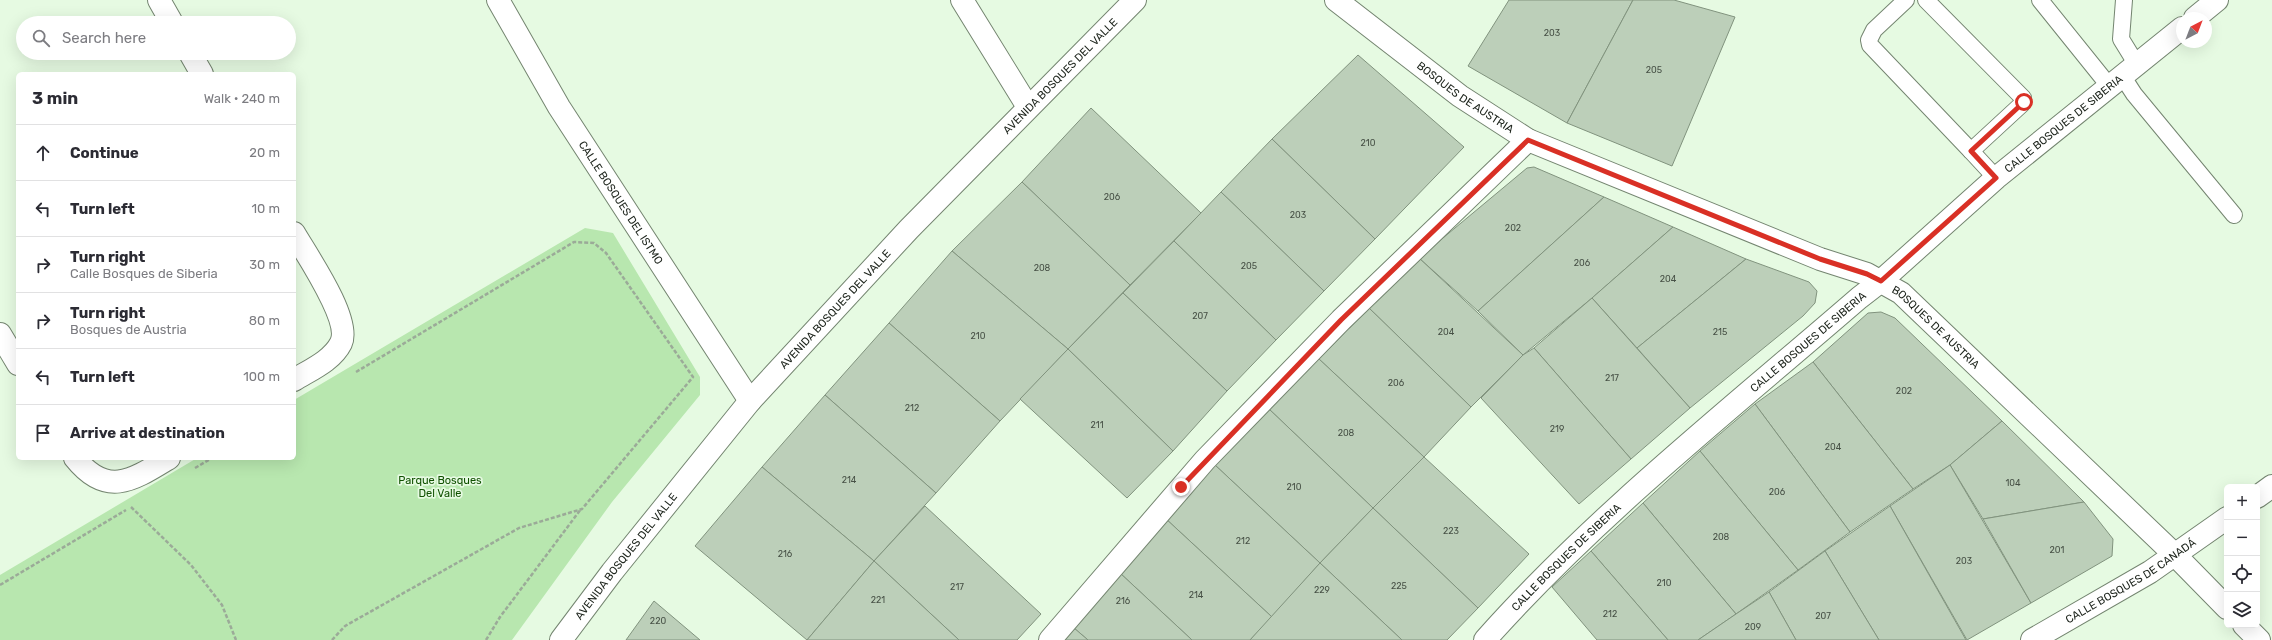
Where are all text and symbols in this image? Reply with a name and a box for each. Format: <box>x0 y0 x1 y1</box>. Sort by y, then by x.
north arrow <box>2176 12 2212 48</box>
street label: AVENIDA BOSQUES DEL VALLE <box>1000 15 1121 137</box>
search box <box>16 16 296 60</box>
icon: search <box>30 27 52 49</box>
house number: 203 <box>1544 28 1560 38</box>
text: Search here <box>62 29 146 47</box>
street label: BOSQUES DE AUSTRIA <box>1414 59 1517 136</box>
house number: 205 <box>1646 65 1662 75</box>
street label: CALLE BOSQUES DE SIBERIA <box>2002 72 2126 176</box>
text: 3 min <box>32 88 78 108</box>
text: Walk · 240 m <box>204 91 280 106</box>
route start <box>2015 93 2033 111</box>
house number: 210 <box>1361 138 1376 148</box>
street label: CALLE BOSQUES DEL ISTMO <box>576 139 665 267</box>
icon: ahead <box>32 142 54 164</box>
text: Continue <box>70 144 139 162</box>
text: 20 m <box>249 145 280 160</box>
house number: 206 <box>1104 192 1121 202</box>
icon: left <box>32 198 54 220</box>
text: Turn left <box>70 200 135 218</box>
text: 10 m <box>251 201 280 216</box>
house number: 203 <box>1290 210 1306 220</box>
house number: 202 <box>1505 223 1521 233</box>
street label: AVENIDA BOSQUES DEL VALLE <box>777 247 894 372</box>
text: Turn right <box>70 248 145 266</box>
icon: right <box>32 254 54 276</box>
text: 30 m <box>249 257 280 272</box>
house number: 206 <box>1574 258 1591 268</box>
house number: 205 <box>1241 261 1257 271</box>
house number: 208 <box>1034 263 1051 273</box>
text: Calle Bosques de Siberia <box>70 266 218 281</box>
house number: 204 <box>1660 274 1677 284</box>
street label: BOSQUES DE AUSTRIA <box>1890 283 1982 372</box>
street label: CALLE BOSQUES DE SIBERIA <box>1748 289 1869 395</box>
text: Turn right <box>70 304 145 322</box>
icon: right <box>32 310 54 332</box>
house number: 207 <box>1192 311 1208 321</box>
text: 80 m <box>249 313 280 328</box>
text: Bosques de Austria <box>70 322 187 337</box>
house number: 204 <box>1438 327 1455 337</box>
house number: 215 <box>1713 327 1727 337</box>
house number: 210 <box>971 331 986 341</box>
icon: left <box>32 366 54 388</box>
text: Turn left <box>70 368 135 386</box>
text: 100 m <box>243 369 280 384</box>
house number: 217 <box>1605 373 1619 383</box>
house number: 206 <box>1388 378 1405 388</box>
house number: 202 <box>1896 386 1912 396</box>
house number: 212 <box>905 403 919 413</box>
house number: 211 <box>1091 420 1104 430</box>
icon: arrive <box>32 422 54 444</box>
text: Arrive at destination <box>70 424 225 442</box>
house number: 219 <box>1550 424 1564 434</box>
house number: 208 <box>1338 428 1355 438</box>
house number: 204 <box>1825 442 1842 452</box>
park label: Parque Bosques Del Valle <box>398 474 482 500</box>
house number: 214 <box>842 475 857 485</box>
route end <box>1172 478 1190 496</box>
house number: 104 <box>2005 478 2021 488</box>
house number: 210 <box>1287 482 1302 492</box>
map controls <box>2224 484 2260 628</box>
button: + <box>2224 484 2260 520</box>
house number: 206 <box>1769 487 1786 497</box>
street label: AVENIDA BOSQUES DEL VALLE <box>573 490 680 622</box>
street label: CALLE BOSQUES DE SIBERIA <box>1509 501 1624 614</box>
button: − <box>2224 520 2260 556</box>
house number: 223 <box>1443 526 1459 536</box>
house number: 208 <box>1713 532 1730 542</box>
house number: 212 <box>1236 536 1250 546</box>
street label: CALLE BOSQUES DE CANADÁ <box>2063 536 2199 626</box>
house number: 201 <box>2050 545 2065 555</box>
house number: 216 <box>778 549 793 559</box>
house number: 203 <box>1956 556 1972 566</box>
button: locate <box>2224 556 2260 592</box>
house number: 210 <box>1657 578 1672 588</box>
house number: 225 <box>1391 581 1407 591</box>
house number: 217 <box>950 582 964 592</box>
house number: 229 <box>1314 585 1330 595</box>
house number: 214 <box>1189 590 1204 600</box>
button: layers <box>2224 592 2260 628</box>
house number: 221 <box>871 595 885 605</box>
house number: 216 <box>1116 596 1131 606</box>
house number: 212 <box>1603 609 1617 619</box>
house number: 207 <box>1815 611 1831 621</box>
house number: 220 <box>650 616 666 626</box>
house number: 209 <box>1745 622 1761 632</box>

